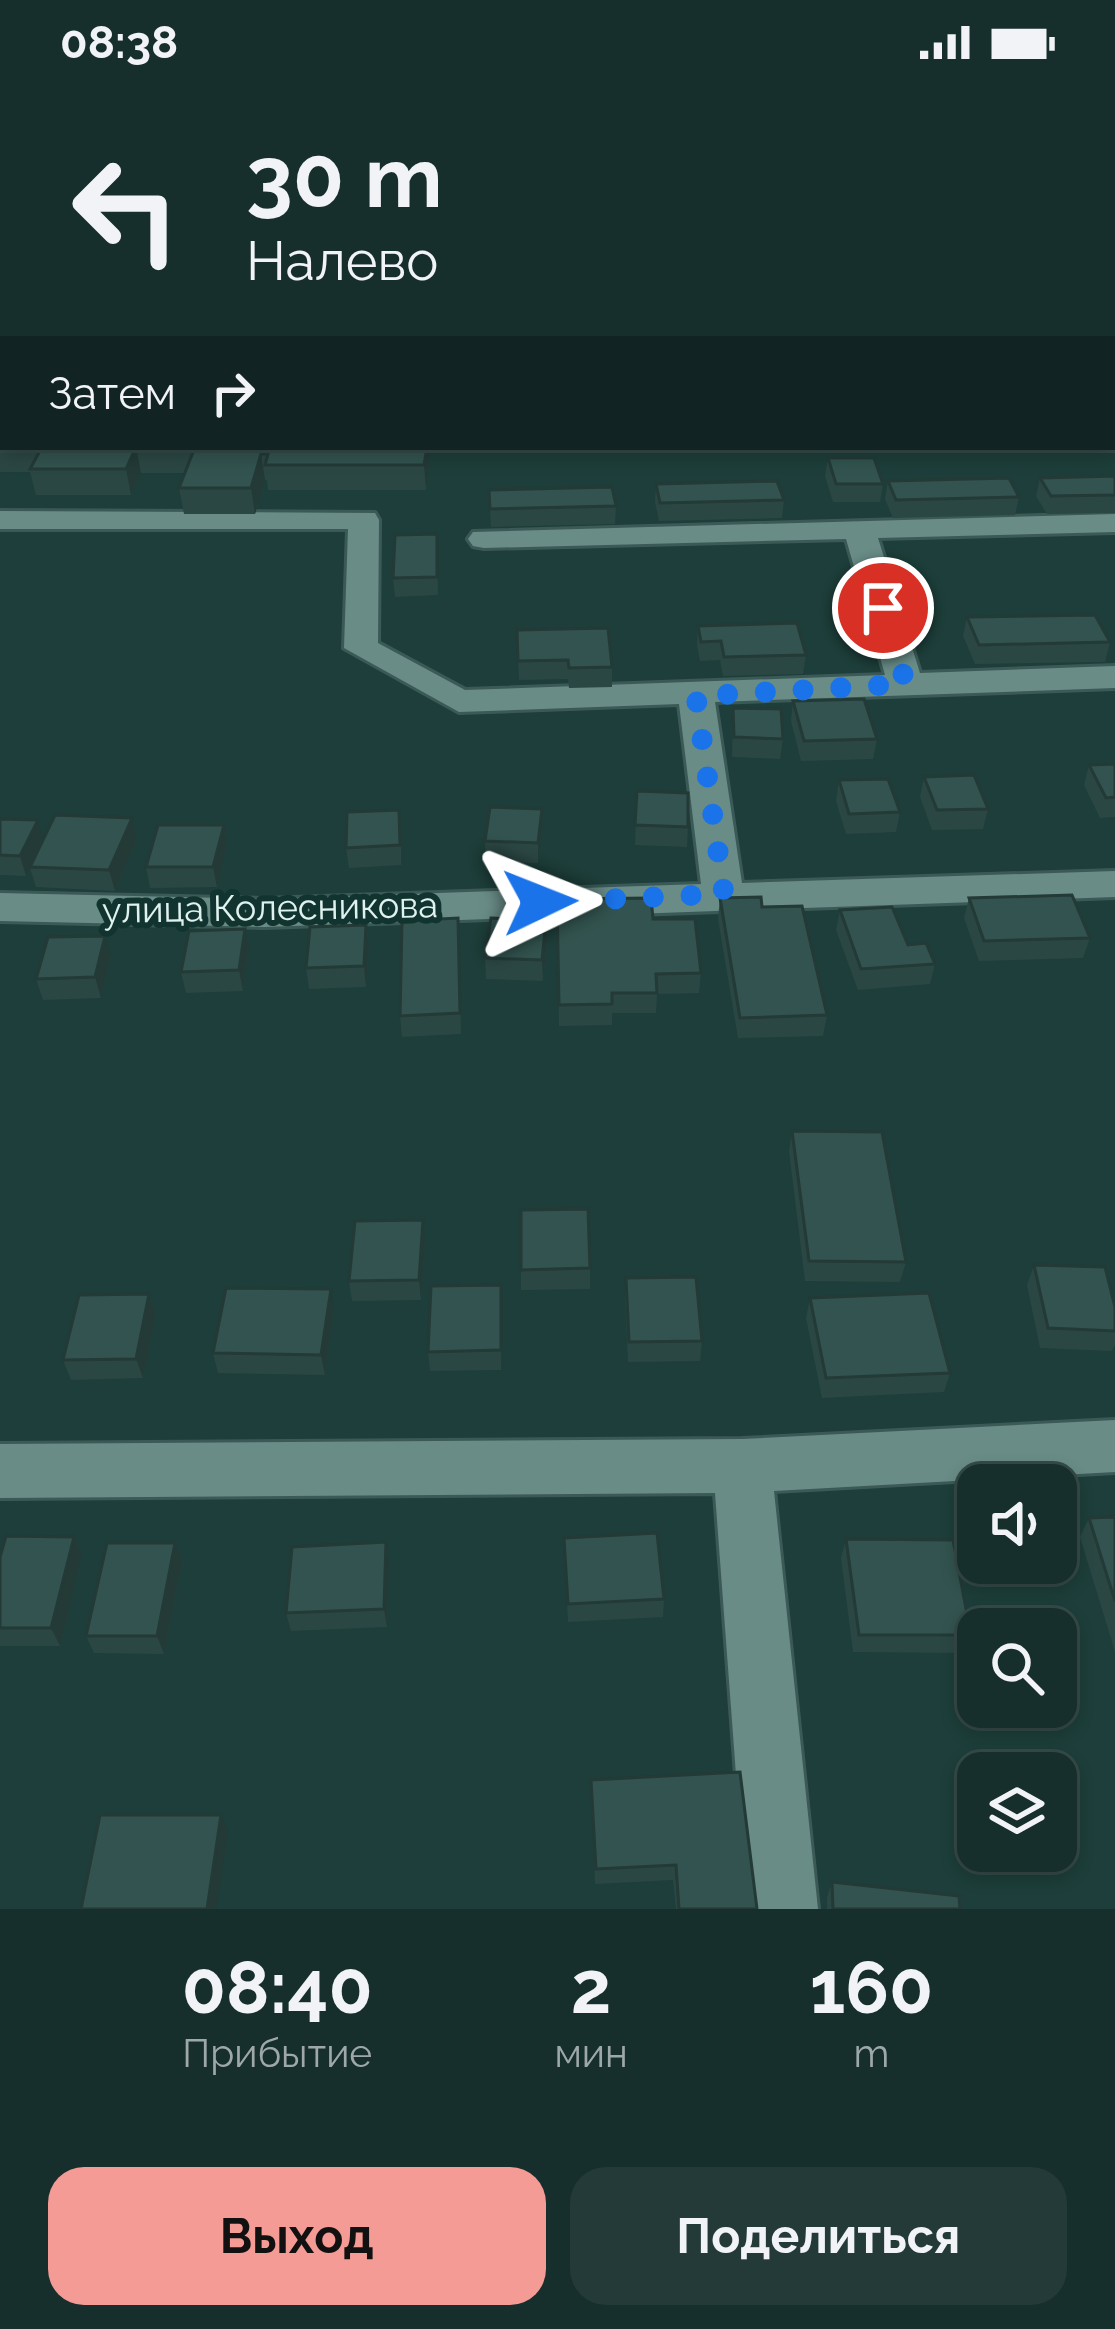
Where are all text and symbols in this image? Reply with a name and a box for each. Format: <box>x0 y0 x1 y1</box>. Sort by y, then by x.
text: 08:38 <box>60 16 178 69</box>
text: 30 m <box>246 128 443 227</box>
icon: left <box>48 132 204 288</box>
text: Налево <box>246 229 438 293</box>
icon: right <box>200 360 266 426</box>
text: Затем <box>48 367 176 420</box>
pin <box>832 557 934 659</box>
icon: arrive <box>850 575 916 641</box>
position arrow <box>477 839 603 965</box>
street label: улица Колесникова <box>102 883 438 931</box>
map controls <box>957 1464 1077 1872</box>
button: sound <box>957 1464 1077 1584</box>
button: search <box>957 1608 1077 1728</box>
button: layers <box>957 1752 1077 1872</box>
text: 08:40 <box>182 1945 373 2030</box>
text: 2 <box>571 1945 611 2030</box>
text: 160 <box>810 1945 933 2030</box>
text: Прибытие <box>182 2030 372 2076</box>
text: мин <box>555 2030 628 2076</box>
text: m <box>853 2030 889 2076</box>
button: Выход <box>48 2167 546 2305</box>
button: Поделиться <box>570 2167 1067 2305</box>

